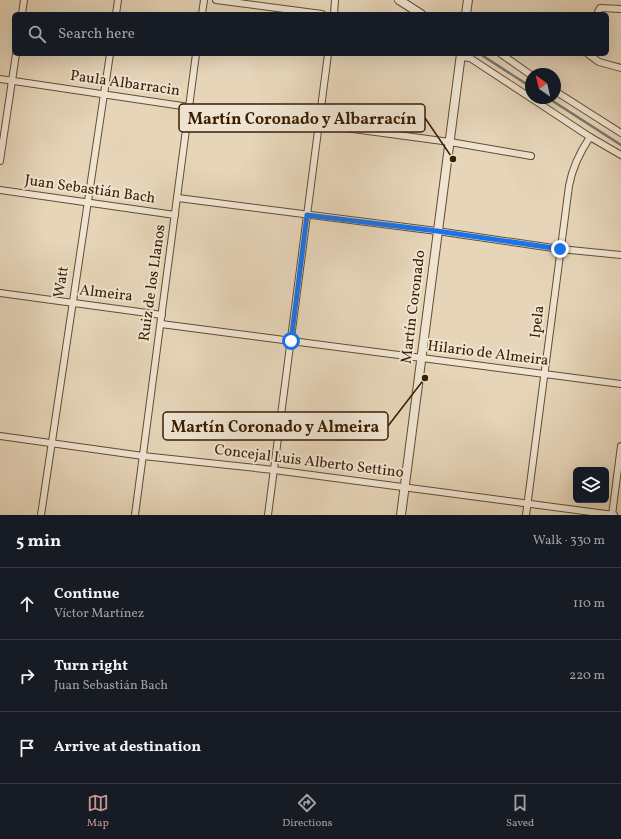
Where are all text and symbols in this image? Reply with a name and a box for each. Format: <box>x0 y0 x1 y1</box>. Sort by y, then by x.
search box <box>12 12 609 56</box>
icon: search <box>26 23 48 45</box>
text: Search here <box>58 24 135 45</box>
street label: Paula Albarracin <box>69 66 181 102</box>
north arrow <box>525 68 561 104</box>
callout: Martín Coronado y Albarracín <box>179 104 425 132</box>
text: Martín Coronado y Albarracín <box>187 109 417 131</box>
street label: Juan Sebastián Bach <box>23 170 157 210</box>
street label: Ruiz de los Llanos <box>134 223 172 343</box>
route end <box>551 240 569 258</box>
street label: Martín Coronado <box>397 249 431 365</box>
street label: Watt <box>49 265 75 299</box>
street label: Almeira <box>78 280 134 308</box>
street label: Ipela <box>526 304 550 340</box>
route start <box>282 332 300 350</box>
street label: Hilario de Almeira <box>426 336 550 372</box>
callout: Martín Coronado y Almeira <box>163 412 388 440</box>
text: Martín Coronado y Almeira <box>171 417 380 439</box>
street label: Concejal Luis Alberto Settino <box>213 440 405 484</box>
map controls <box>573 467 609 503</box>
button: layers <box>573 467 609 503</box>
text: 5 min <box>16 530 61 553</box>
text: Walk · 330 m <box>533 532 605 550</box>
text: Continue <box>54 584 119 605</box>
icon: ahead <box>16 593 38 615</box>
text: 110 m <box>573 595 605 613</box>
text: Víctor Martínez <box>54 605 144 623</box>
text: Turn right <box>54 656 128 677</box>
icon: right <box>16 665 38 687</box>
text: 220 m <box>569 667 605 685</box>
text: Juan Sebastián Bach <box>54 677 168 695</box>
icon: arrive <box>16 737 38 759</box>
text: Arrive at destination <box>54 737 201 758</box>
tab: Map <box>87 792 109 831</box>
tab: Directions <box>282 792 333 831</box>
tab: Saved <box>506 792 534 831</box>

